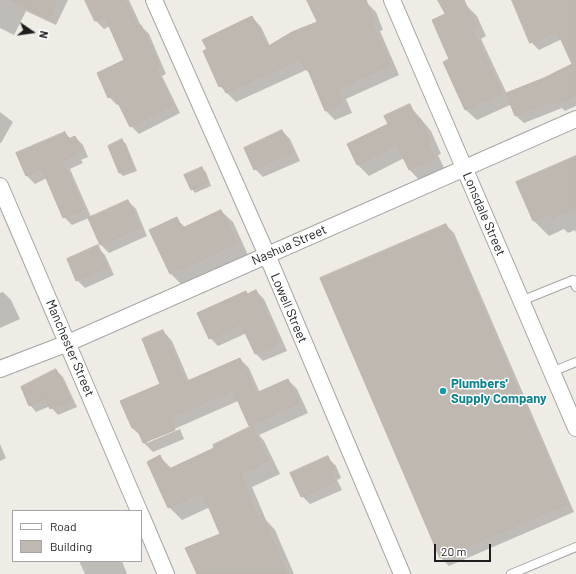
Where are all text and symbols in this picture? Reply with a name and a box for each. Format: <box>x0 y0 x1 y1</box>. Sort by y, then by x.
north arrow <box>12 12 52 52</box>
text: N <box>37 30 51 40</box>
street label: Lonsdale Street <box>459 170 509 258</box>
street label: Nashua Street <box>249 222 329 268</box>
street label: Lowell Street <box>267 271 311 345</box>
street label: Manchester Street <box>43 297 97 399</box>
place label: Plumbers' Supply Company <box>451 376 547 407</box>
marker: Plumbers' Supply Company <box>438 386 448 396</box>
legend <box>12 510 142 562</box>
text: Road <box>50 519 77 533</box>
scale bar <box>436 536 493 562</box>
text: Building <box>50 539 92 553</box>
text: 20 m <box>441 544 467 558</box>

